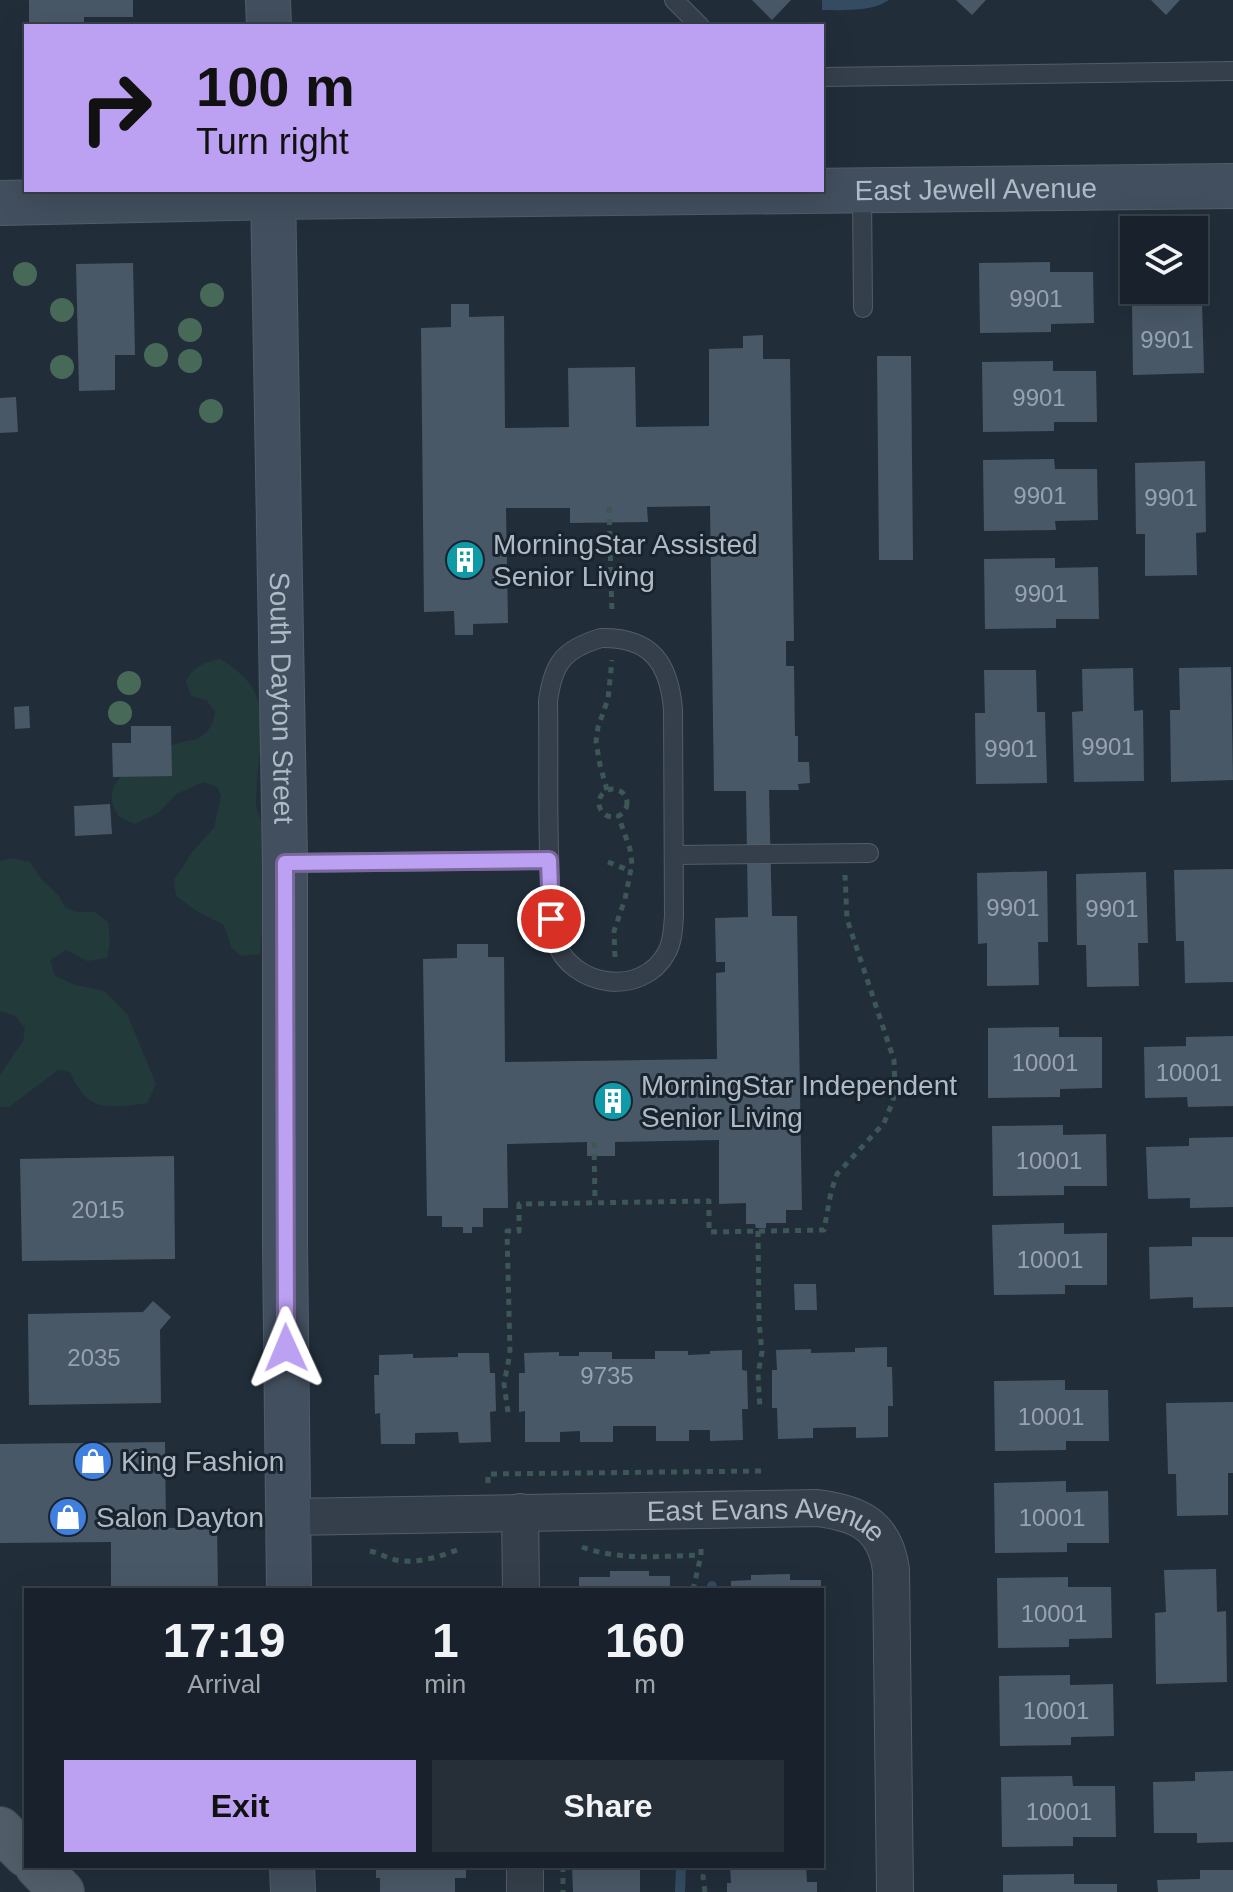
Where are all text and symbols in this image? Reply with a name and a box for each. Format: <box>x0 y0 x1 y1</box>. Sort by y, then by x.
text: 100 m <box>196 55 355 118</box>
icon: right <box>64 56 168 160</box>
text: Turn right <box>196 121 349 162</box>
street label: East Jewell Avenue <box>855 172 1097 206</box>
map controls <box>1120 216 1208 304</box>
button: layers <box>1120 216 1208 304</box>
house number: 9901 <box>1009 285 1063 312</box>
house number: 9901 <box>1140 326 1194 353</box>
house number: 9901 <box>1012 384 1066 411</box>
house number: 9901 <box>1013 482 1067 509</box>
house number: 9901 <box>1144 484 1198 511</box>
place label: MorningStar Assisted Senior Living <box>493 529 758 592</box>
building icon: MorningStar Assisted Senior Living <box>444 539 486 581</box>
street label: South Dayton Street <box>264 572 300 825</box>
house number: 9901 <box>1014 580 1068 607</box>
house number: 9901 <box>1081 733 1135 760</box>
house number: 9901 <box>984 735 1038 762</box>
pin <box>517 885 585 953</box>
house number: 9901 <box>986 894 1040 921</box>
house number: 9901 <box>1085 895 1139 922</box>
icon: arrive <box>529 897 573 941</box>
house number: 10001 <box>1012 1049 1078 1076</box>
house number: 10001 <box>1156 1059 1222 1086</box>
place label: MorningStar Independent Senior Living <box>641 1070 957 1133</box>
building icon: MorningStar Independent Senior Living <box>592 1080 634 1122</box>
house number: 10001 <box>1016 1147 1082 1174</box>
house number: 2015 <box>71 1196 125 1223</box>
house number: 10001 <box>1017 1246 1083 1273</box>
position arrow <box>244 1306 328 1390</box>
house number: 2035 <box>67 1344 121 1371</box>
house number: 9735 <box>580 1362 634 1389</box>
house number: 10001 <box>1018 1403 1084 1430</box>
shop icon: King Fashion <box>72 1440 114 1482</box>
place label: King Fashion <box>121 1446 284 1477</box>
street label: East Evans Avenue <box>646 1492 892 1548</box>
shop icon: Salon Dayton <box>47 1496 89 1538</box>
place label: Salon Dayton <box>96 1502 264 1533</box>
house number: 10001 <box>1019 1504 1085 1531</box>
house number: 10001 <box>1021 1600 1087 1627</box>
text: 17:19 <box>163 1614 286 1667</box>
text: 1 <box>432 1614 459 1667</box>
text: 160 <box>605 1614 685 1667</box>
text: Arrival <box>187 1669 261 1699</box>
text: min <box>424 1669 466 1699</box>
text: m <box>634 1669 656 1699</box>
house number: 10001 <box>1023 1697 1089 1724</box>
button: Exit <box>64 1760 416 1852</box>
button: Share <box>432 1760 784 1852</box>
house number: 10001 <box>1026 1798 1092 1825</box>

